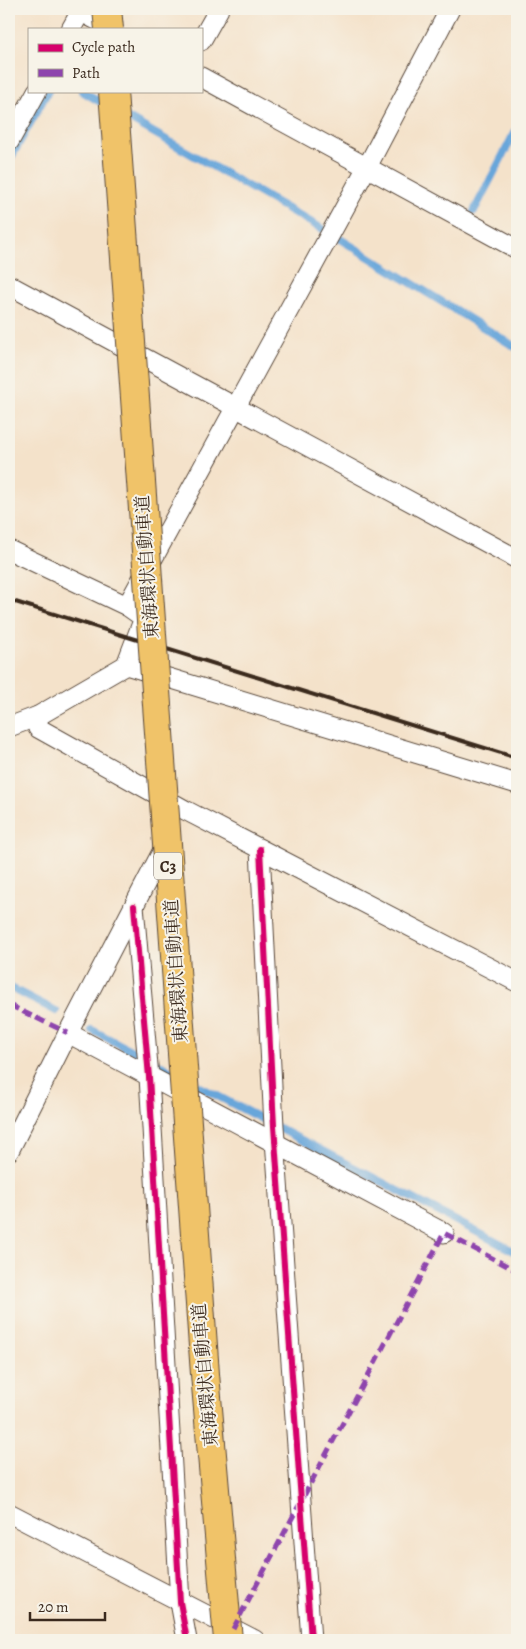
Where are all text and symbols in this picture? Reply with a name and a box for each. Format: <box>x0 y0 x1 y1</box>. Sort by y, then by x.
legend <box>28 28 202 92</box>
text: Cycle path <box>72 37 135 57</box>
text: Path <box>72 63 100 83</box>
street label: 東海環状自動車道 <box>130 494 164 640</box>
road number: C3 <box>154 852 182 879</box>
street label: 東海環状自動車道 <box>159 898 193 1044</box>
street label: 東海環状自動車道 <box>187 1302 223 1448</box>
scale bar <box>30 1589 105 1621</box>
text: 20 m <box>38 1597 69 1617</box>

